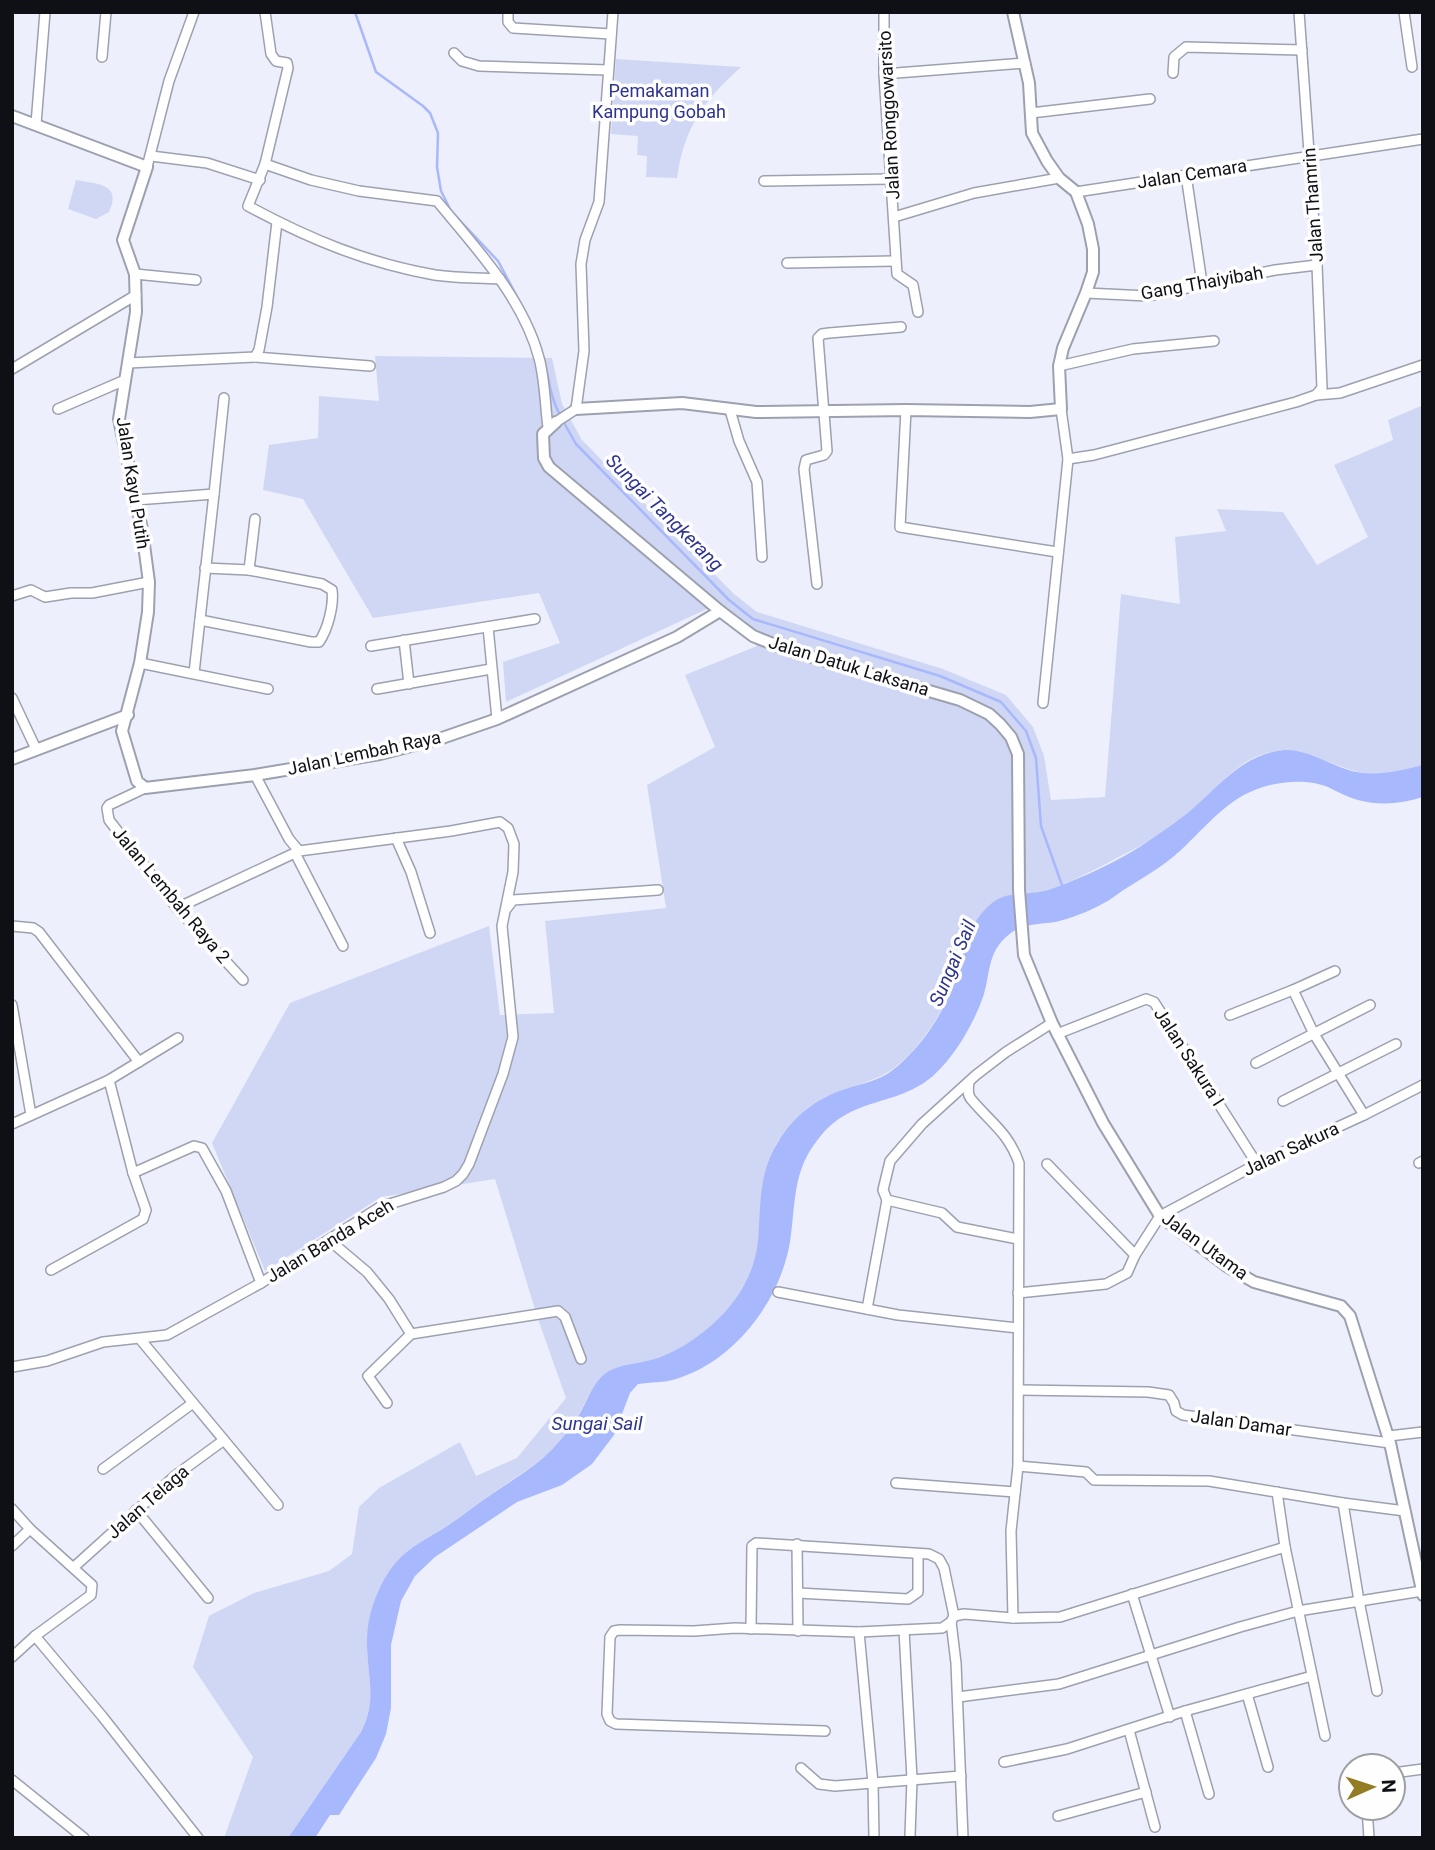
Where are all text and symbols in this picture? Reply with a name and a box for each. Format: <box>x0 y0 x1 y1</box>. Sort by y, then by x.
street label: Jalan Ronggowarsito <box>874 30 903 200</box>
park label: Pemakaman Kampung Gobah <box>592 80 726 122</box>
street label: Jalan Thamrin <box>1298 147 1327 263</box>
street label: Jalan Cemara <box>1136 154 1248 193</box>
street label: Gang Thaiyibah <box>1139 261 1265 304</box>
street label: Jalan Kayu Putih <box>113 415 154 551</box>
water label: Sungai Tangkerang <box>601 449 728 576</box>
street label: Jalan Datuk Laksana <box>766 631 932 700</box>
street label: Jalan Lembah Raya <box>285 726 443 779</box>
street label: Jalan Lembah Raya 2 <box>108 822 234 967</box>
water label: Sungai Sail <box>924 916 981 1009</box>
street label: Jalan Sakura I <box>1150 1004 1229 1110</box>
street label: Jalan Sakura <box>1240 1117 1342 1180</box>
street label: Jalan Banda Aceh <box>262 1194 397 1287</box>
street label: Jalan Utama <box>1158 1207 1252 1284</box>
street label: Jalan Damar <box>1189 1405 1293 1440</box>
water label: Sungai Sail <box>552 1412 643 1435</box>
street label: Jalan Telaga <box>103 1460 193 1543</box>
north arrow <box>1337 1752 1407 1822</box>
text: N <box>1377 1779 1400 1793</box>

